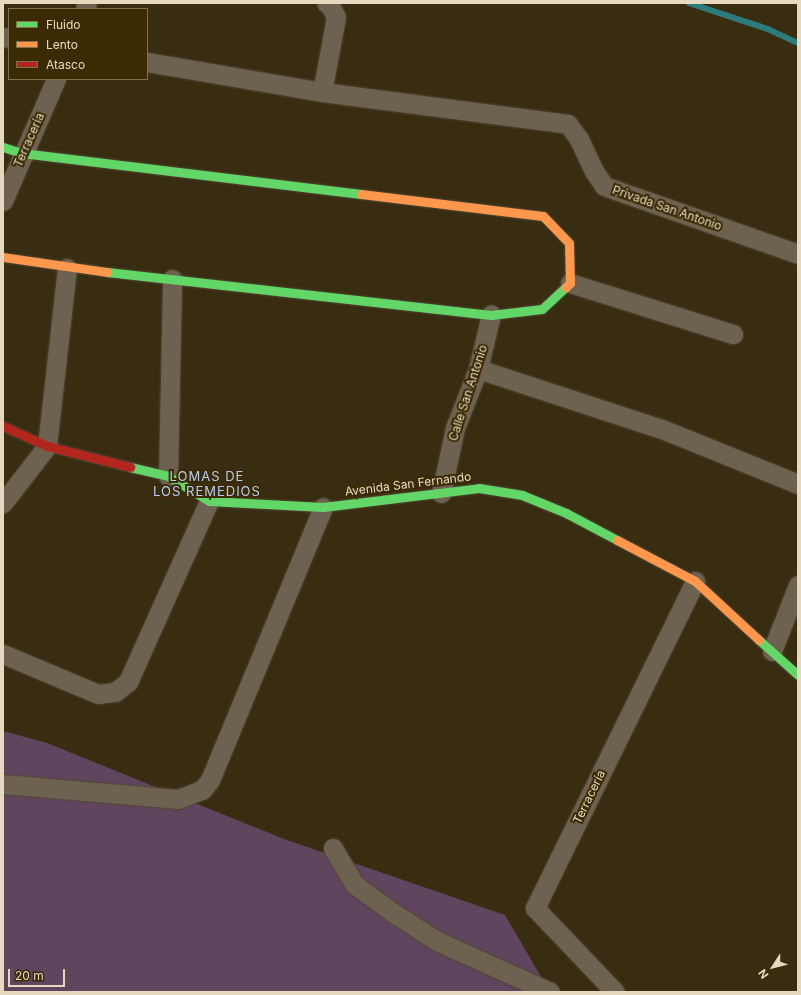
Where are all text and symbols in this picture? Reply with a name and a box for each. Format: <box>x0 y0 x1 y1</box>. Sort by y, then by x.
legend <box>8 8 148 80</box>
text: Fluido <box>46 17 81 32</box>
text: Lento <box>46 37 78 52</box>
text: Atasco <box>46 57 85 72</box>
street label: Terraceria <box>11 111 47 169</box>
street label: Privada San Antonio <box>610 183 724 233</box>
street label: Calle San Antonio <box>446 343 490 443</box>
district label: LOMAS DE LOS REMEDIOS <box>153 469 261 500</box>
street label: Avenida San Fernando <box>344 469 472 499</box>
street label: Terracería <box>570 768 608 826</box>
north arrow <box>753 947 793 987</box>
scale bar <box>10 961 67 987</box>
text: N <box>755 967 771 982</box>
text: 20 m <box>15 968 44 983</box>

